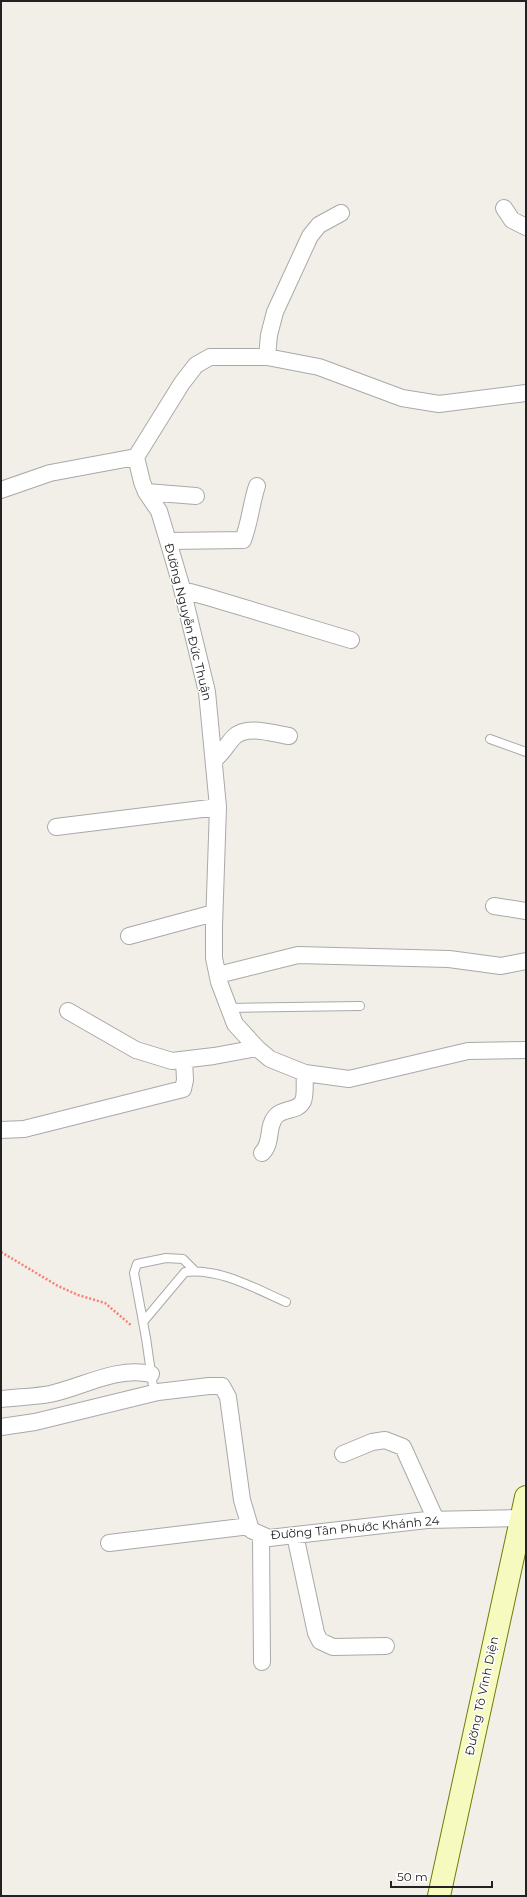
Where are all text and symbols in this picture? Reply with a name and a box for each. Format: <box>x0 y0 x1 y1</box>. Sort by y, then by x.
street label: Đường Nguyễn Đức Thuận <box>162 542 215 702</box>
street label: Đường Tân Phước Khánh 24 <box>270 1513 440 1542</box>
street label: Đường Tô Vĩnh Diện <box>462 1635 501 1757</box>
scale bar <box>391 1863 492 1889</box>
text: 50 m <box>397 1869 428 1884</box>

